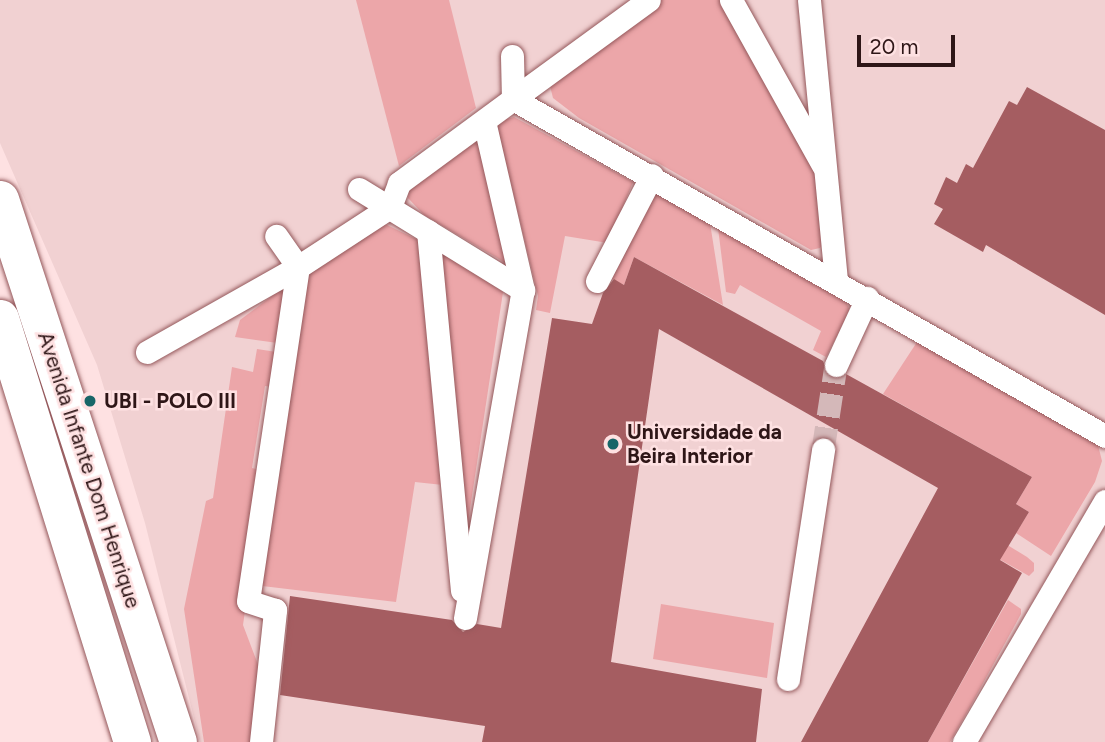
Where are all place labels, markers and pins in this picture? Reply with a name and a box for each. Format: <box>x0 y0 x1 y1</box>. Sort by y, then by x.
place label: UBI - POLO III <box>104 388 236 414</box>
marker: UBI - POLO III <box>82 393 98 409</box>
place label: Universidade da Beira Interior <box>627 419 782 469</box>
marker: Universidade da Beira Interior <box>605 436 621 452</box>

